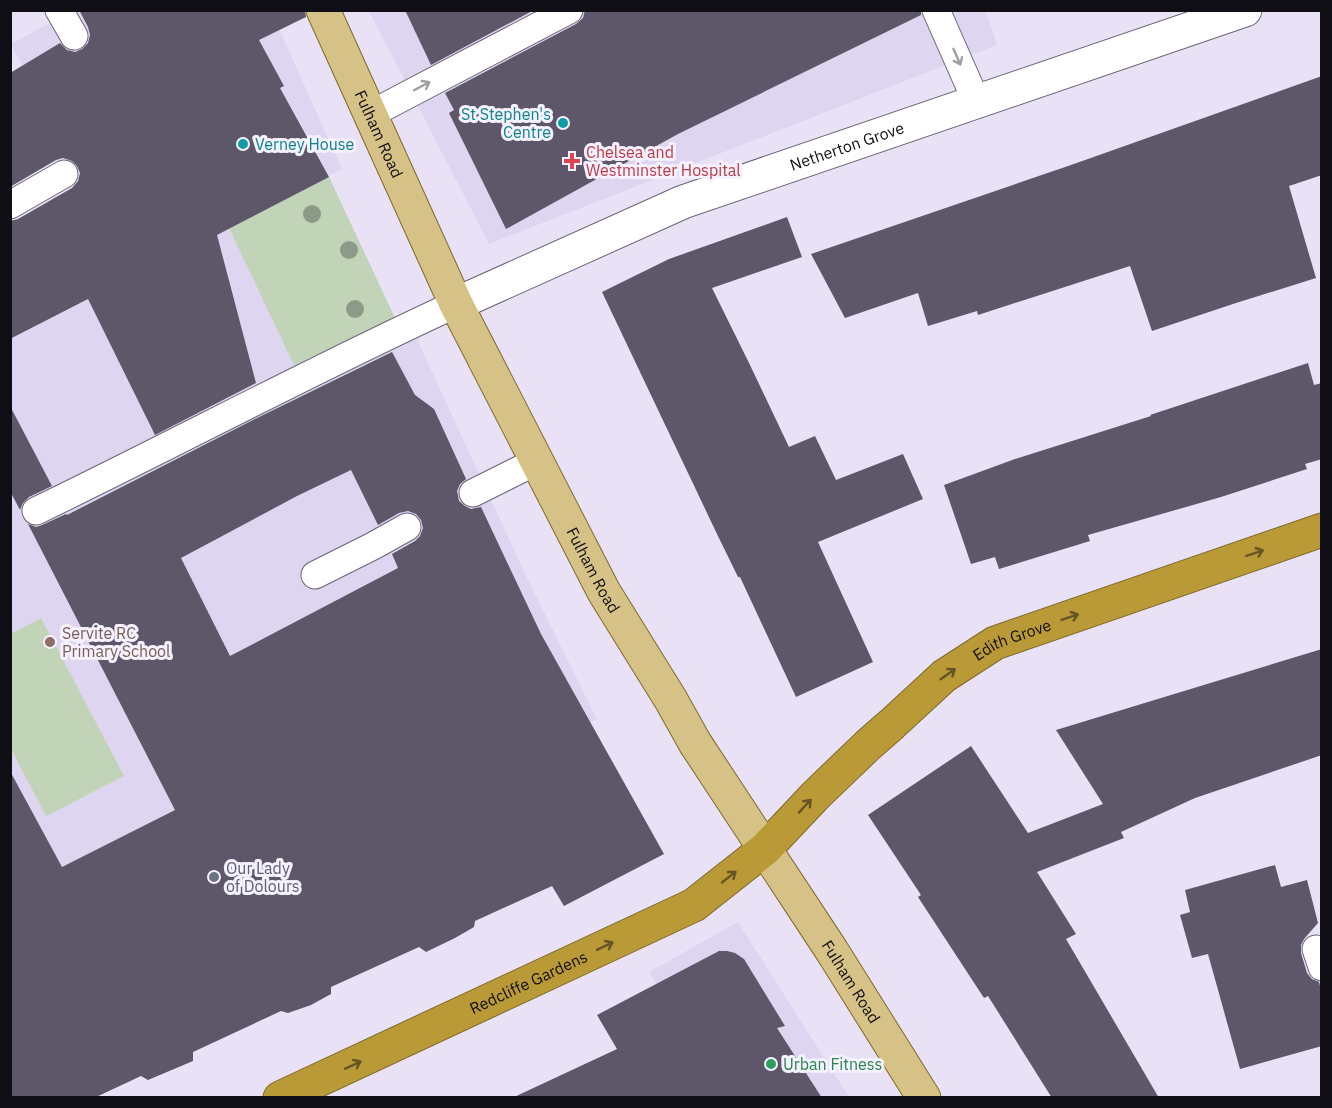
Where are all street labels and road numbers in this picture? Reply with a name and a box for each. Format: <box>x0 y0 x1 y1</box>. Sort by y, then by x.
street label: Fulham Road <box>351 87 408 181</box>
street label: Netherton Grove <box>787 117 907 175</box>
street label: Fulham Road <box>562 524 624 616</box>
street label: Edith Grove <box>969 614 1054 665</box>
street label: Fulham Road <box>818 936 885 1027</box>
street label: Redcliffe Gardens <box>466 946 591 1018</box>

